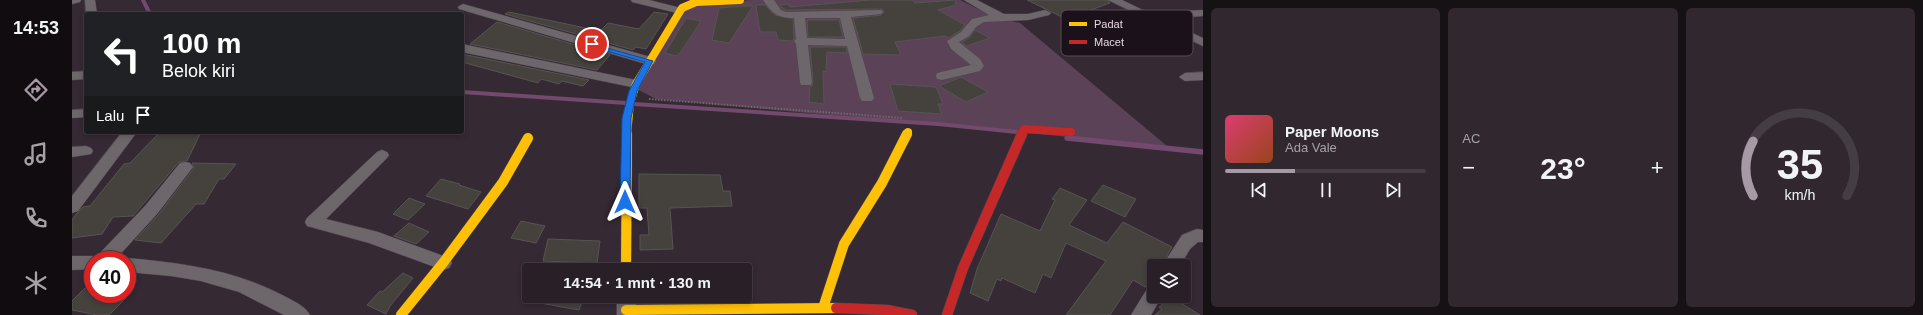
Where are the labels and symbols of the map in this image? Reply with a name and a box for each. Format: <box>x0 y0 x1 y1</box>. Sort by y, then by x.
legend <box>1061 10 1193 56</box>
text: Padat <box>1094 18 1123 30</box>
pin <box>575 27 609 61</box>
text: Macet <box>1094 36 1124 48</box>
position arrow <box>604 181 646 223</box>
speed limit sign: 40 <box>84 251 136 303</box>

